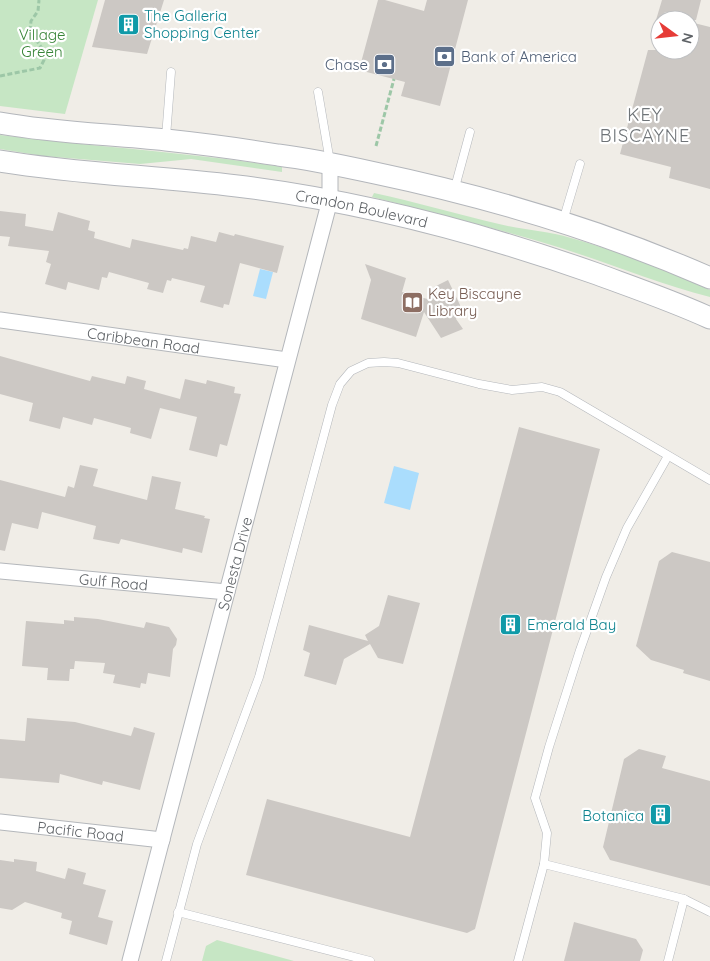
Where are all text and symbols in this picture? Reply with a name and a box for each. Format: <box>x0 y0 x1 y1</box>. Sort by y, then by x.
place label: The Galleria Shopping Center <box>144 6 260 42</box>
north arrow <box>650 10 700 60</box>
building icon: The Galleria Shopping Center <box>116 12 140 36</box>
park label: Village Green <box>19 25 65 61</box>
text: N <box>678 31 698 46</box>
bank icon: Bank of America <box>433 44 457 68</box>
place label: Bank of America <box>461 47 577 66</box>
bank icon: Chase <box>372 52 396 76</box>
place label: Chase <box>325 55 368 74</box>
district label: KEY BISCAYNE <box>600 103 690 147</box>
street label: Crandon Boulevard <box>294 185 430 231</box>
place label: Key Biscayne Library <box>428 284 521 320</box>
library icon: Key Biscayne Library <box>400 290 424 314</box>
street label: Caribbean Road <box>86 323 201 357</box>
street label: Sonesta Drive <box>213 515 256 612</box>
street label: Gulf Road <box>78 569 149 594</box>
building icon: Emerald Bay <box>499 612 523 636</box>
place label: Emerald Bay <box>527 615 616 634</box>
building icon: Botanica <box>648 803 672 827</box>
place label: Botanica <box>582 806 644 825</box>
street label: Pacific Road <box>36 817 125 845</box>

